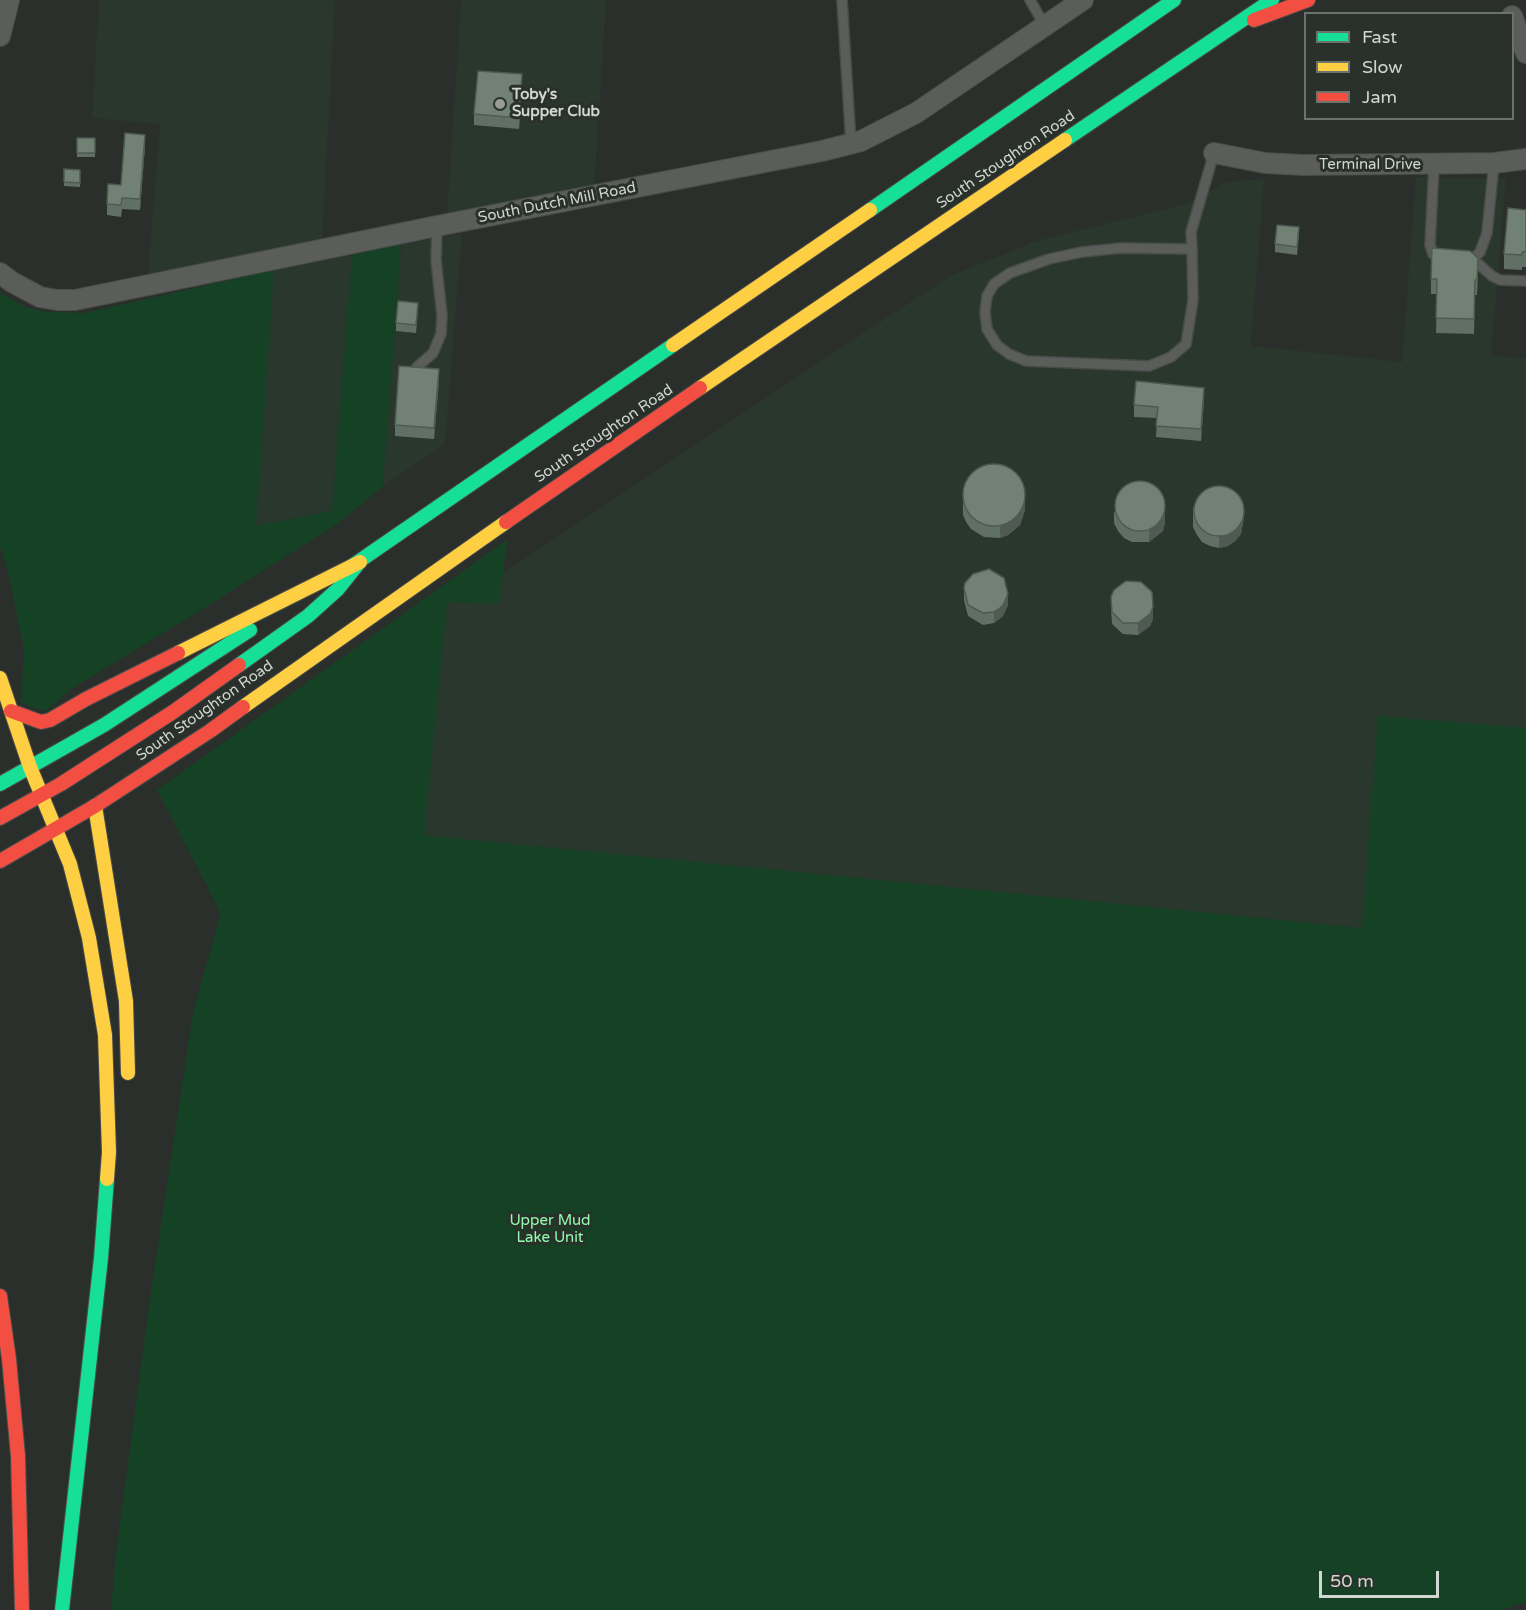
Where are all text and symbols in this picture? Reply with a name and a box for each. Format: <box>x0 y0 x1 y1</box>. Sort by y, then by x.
legend <box>1304 12 1514 120</box>
text: Fast <box>1362 26 1397 48</box>
text: Slow <box>1362 56 1403 78</box>
place label: Toby's Supper Club <box>512 86 600 121</box>
text: Jam <box>1362 86 1397 108</box>
marker: Toby's Supper Club <box>493 97 507 111</box>
street label: South Stoughton Road <box>933 107 1079 213</box>
street label: Terminal Drive <box>1319 156 1421 174</box>
street label: South Dutch Mill Road <box>477 179 637 227</box>
street label: South Stoughton Road <box>531 381 677 487</box>
street label: South Stoughton Road <box>133 657 277 765</box>
park label: Upper Mud Lake Unit <box>509 1212 591 1247</box>
scale bar <box>1322 1559 1442 1597</box>
text: 50 m <box>1330 1570 1374 1592</box>

